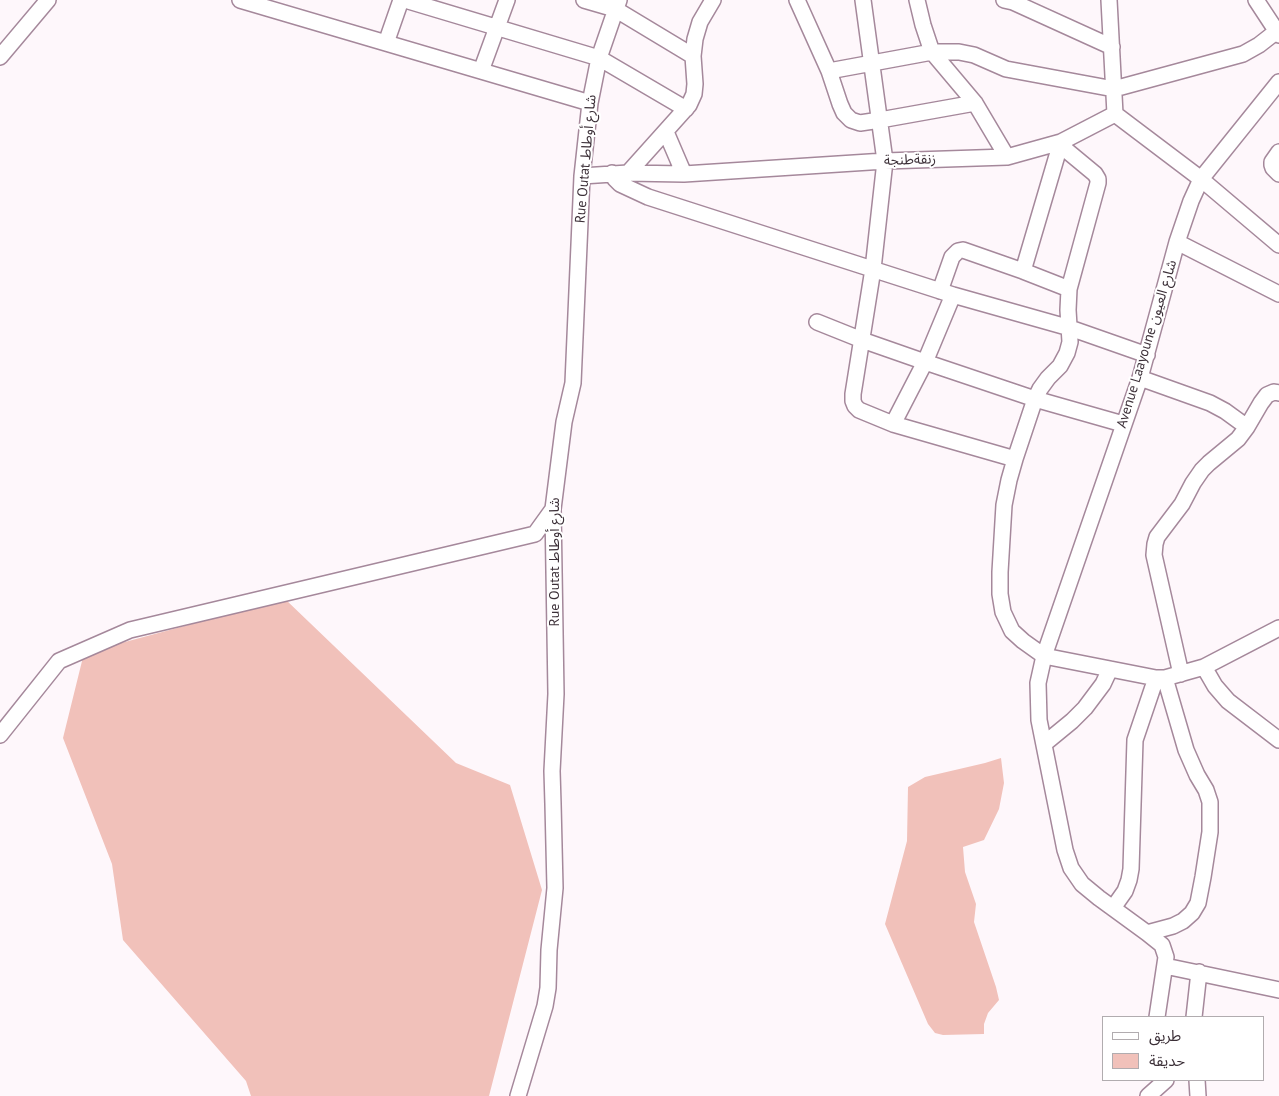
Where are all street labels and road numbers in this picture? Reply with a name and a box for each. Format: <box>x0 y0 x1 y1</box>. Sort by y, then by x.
street label: Rue Outat شارع أوطاط <box>572 94 600 224</box>
street label: زنقةطنجة <box>884 151 936 169</box>
street label: Avenue Laayoune شارع العيون <box>1113 258 1181 430</box>
street label: Rue Outat شارع أوطاط <box>547 497 563 627</box>

